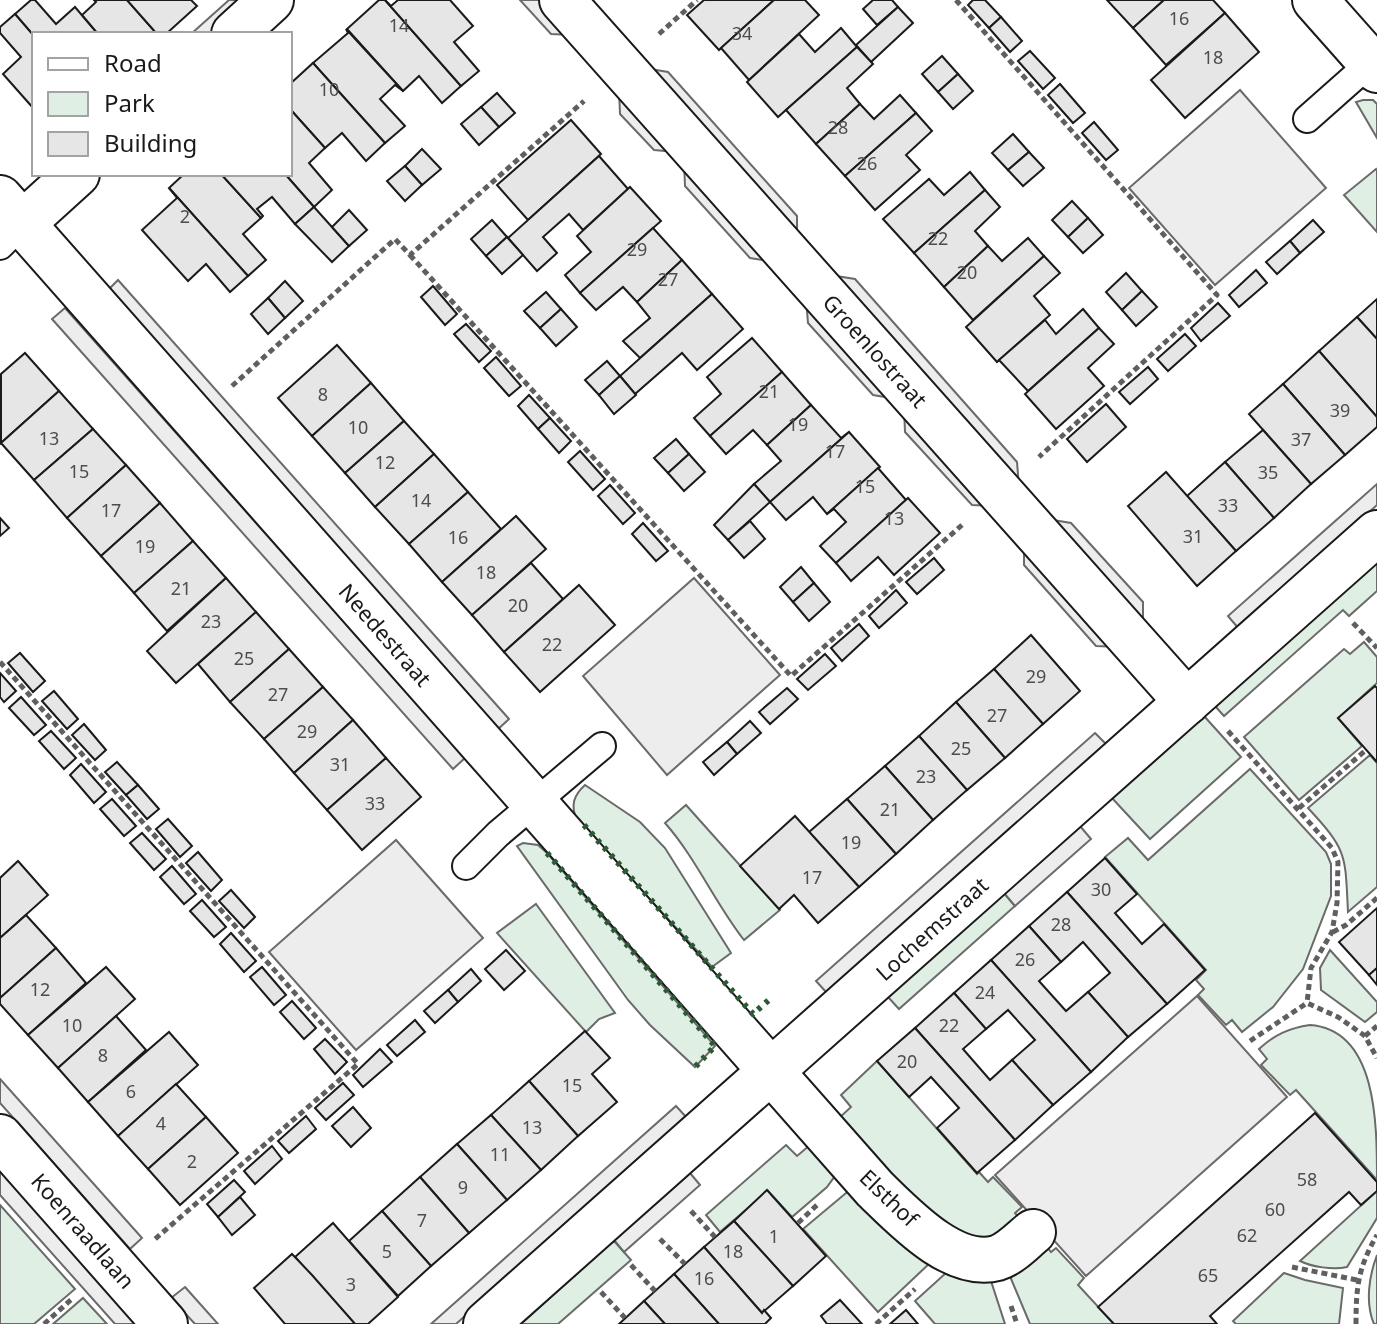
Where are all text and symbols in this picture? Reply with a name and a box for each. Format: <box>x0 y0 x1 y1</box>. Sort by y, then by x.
house number: 16 <box>1169 6 1189 30</box>
house number: 14 <box>389 13 409 37</box>
house number: 34 <box>732 21 752 45</box>
legend <box>32 32 292 176</box>
house number: 18 <box>1203 45 1223 69</box>
text: Road <box>104 46 162 79</box>
house number: 10 <box>319 77 339 101</box>
text: Park <box>104 86 155 119</box>
house number: 28 <box>828 115 848 139</box>
text: Building <box>104 126 197 159</box>
house number: 26 <box>857 151 877 175</box>
house number: 2 <box>180 204 190 228</box>
house number: 22 <box>928 226 948 250</box>
house number: 29 <box>627 237 647 261</box>
house number: 20 <box>957 260 977 284</box>
house number: 27 <box>658 267 678 291</box>
street label: Groenlostraat <box>817 287 935 413</box>
house number: 21 <box>759 379 779 403</box>
house number: 8 <box>318 382 328 406</box>
house number: 39 <box>1330 398 1350 422</box>
house number: 19 <box>788 412 808 436</box>
house number: 10 <box>348 415 368 439</box>
house number: 13 <box>39 426 59 450</box>
house number: 37 <box>1291 427 1311 451</box>
house number: 17 <box>825 439 845 463</box>
house number: 12 <box>375 450 395 474</box>
house number: 15 <box>69 459 89 483</box>
house number: 35 <box>1258 460 1278 484</box>
house number: 15 <box>855 474 875 498</box>
house number: 14 <box>411 488 431 512</box>
house number: 33 <box>1218 493 1238 517</box>
house number: 17 <box>101 498 121 522</box>
house number: 13 <box>884 506 904 530</box>
house number: 31 <box>1183 524 1203 548</box>
house number: 16 <box>448 525 468 549</box>
house number: 19 <box>135 534 155 558</box>
house number: 18 <box>476 560 496 584</box>
house number: 21 <box>171 576 191 600</box>
street label: Needestraat <box>333 576 439 692</box>
house number: 20 <box>508 593 528 617</box>
house number: 23 <box>201 609 221 633</box>
house number: 22 <box>542 632 562 656</box>
house number: 25 <box>234 646 254 670</box>
house number: 29 <box>1026 664 1046 688</box>
house number: 27 <box>268 682 288 706</box>
house number: 27 <box>987 703 1007 727</box>
house number: 29 <box>297 719 317 743</box>
house number: 25 <box>951 736 971 760</box>
house number: 31 <box>330 752 350 776</box>
house number: 23 <box>916 764 936 788</box>
house number: 33 <box>365 791 385 815</box>
house number: 21 <box>880 797 900 821</box>
house number: 19 <box>841 830 861 854</box>
house number: 17 <box>802 865 822 889</box>
street label: Lochemstraat <box>869 870 994 987</box>
house number: 30 <box>1091 877 1111 901</box>
house number: 28 <box>1051 912 1071 936</box>
house number: 26 <box>1015 947 1035 971</box>
house number: 12 <box>30 977 50 1001</box>
house number: 24 <box>975 980 995 1004</box>
house number: 10 <box>62 1013 82 1037</box>
house number: 22 <box>939 1013 959 1037</box>
house number: 8 <box>98 1043 108 1067</box>
house number: 20 <box>897 1049 917 1073</box>
house number: 15 <box>562 1073 582 1097</box>
house number: 6 <box>126 1079 136 1103</box>
house number: 4 <box>156 1111 166 1135</box>
house number: 13 <box>522 1115 542 1139</box>
house number: 11 <box>490 1142 510 1166</box>
house number: 2 <box>187 1149 197 1173</box>
street label: Elsthof <box>854 1162 927 1234</box>
street label: Koenraadlaan <box>25 1166 142 1294</box>
house number: 58 <box>1297 1167 1317 1191</box>
house number: 9 <box>458 1175 468 1199</box>
house number: 60 <box>1265 1197 1285 1221</box>
house number: 7 <box>417 1208 427 1232</box>
house number: 62 <box>1237 1223 1257 1247</box>
house number: 1 <box>769 1224 779 1248</box>
house number: 5 <box>382 1239 392 1263</box>
house number: 18 <box>723 1239 743 1263</box>
house number: 65 <box>1198 1263 1218 1287</box>
house number: 16 <box>694 1266 714 1290</box>
house number: 3 <box>346 1272 356 1296</box>

